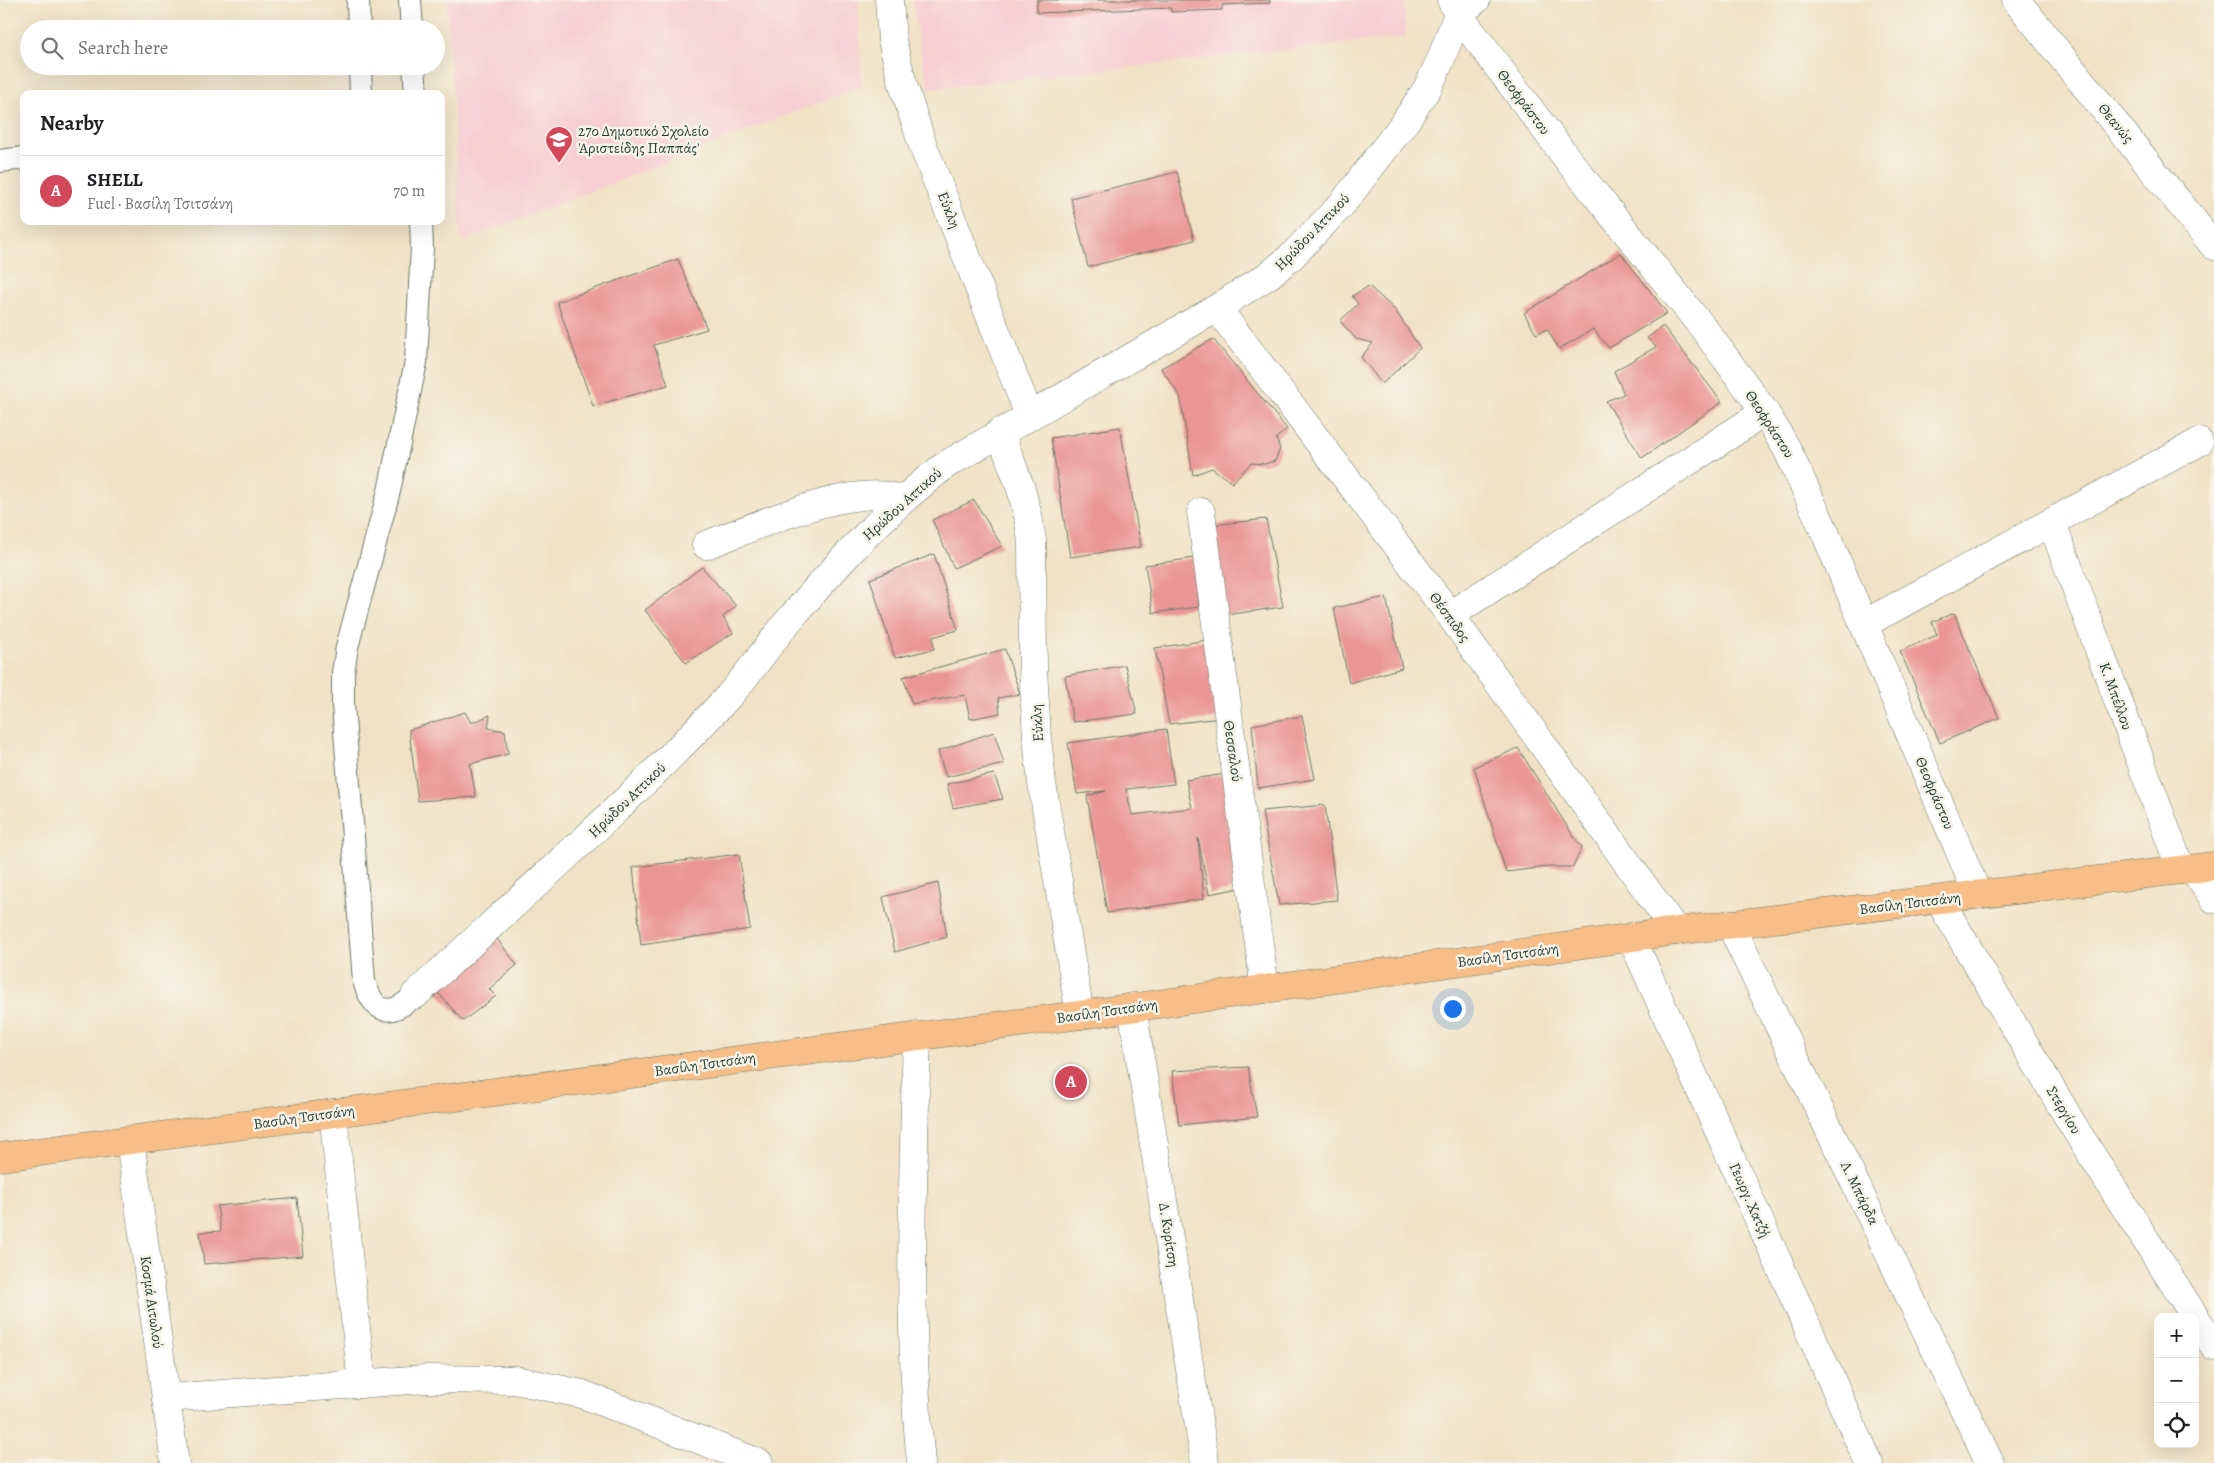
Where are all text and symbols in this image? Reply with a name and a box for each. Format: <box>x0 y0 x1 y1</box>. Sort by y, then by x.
search box <box>20 20 445 75</box>
icon: search <box>38 34 66 62</box>
text: Search here <box>78 35 168 61</box>
street label: Θεοφράστου <box>1493 65 1555 139</box>
street label: Θεανώς <box>2094 99 2138 147</box>
text: Nearby <box>40 109 103 137</box>
place label: 27ο Δημοτικό Σχολείο 'Αριστείδης Παππάς' <box>578 121 709 158</box>
school or university icon: 27ο Δημοτικό Σχολείο 'Αριστείδης Παππάς' <box>544 125 574 164</box>
text: SHELL <box>87 167 143 193</box>
text: A <box>51 180 61 202</box>
text: 70 m <box>393 180 425 202</box>
street label: Εύκλη <box>933 189 965 231</box>
street label: Ηρώδου Αττικού <box>1270 189 1354 275</box>
text: Fuel · Βασίλη Τσιτσάνη <box>87 193 233 215</box>
street label: Θεοφράστου <box>1741 386 1799 462</box>
street label: Ηρώδου Αττικού <box>858 463 946 545</box>
street label: Θέσπιδος <box>1425 588 1475 646</box>
street label: Κ. Μπέλλου <box>2095 659 2138 733</box>
street label: Εύκλη <box>1026 703 1048 743</box>
street label: Θεσσαλού <box>1219 719 1247 783</box>
street label: Θεοφράστου <box>1911 754 1959 832</box>
street label: Ηρώδου Αττικού <box>584 758 670 842</box>
street label: Βασίλη Τσιτσάνη <box>1858 887 1962 919</box>
street label: Βασίλη Τσιτσάνη <box>1456 938 1560 972</box>
street label: Βασίλη Τσιτσάνη <box>1055 994 1159 1028</box>
your location <box>1440 996 1466 1022</box>
street label: Βασίλη Τσιτσάνη <box>653 1047 757 1081</box>
pin: A <box>1055 1063 1087 1101</box>
street label: Στεργίου <box>2042 1082 2086 1138</box>
street label: Βασίλη Τσιτσάνη <box>252 1100 356 1134</box>
street label: Λ. Μπάρδα <box>1836 1157 1884 1228</box>
street label: Γεωργ. Χατζή <box>1725 1159 1775 1241</box>
street label: Δ. Κυρίτση <box>1154 1201 1184 1269</box>
street label: Κοσμά Αιτωλού <box>136 1254 168 1350</box>
map controls <box>2154 1313 2199 1448</box>
button: + <box>2154 1313 2199 1358</box>
button: − <box>2154 1358 2199 1403</box>
button: locate <box>2154 1403 2199 1448</box>

